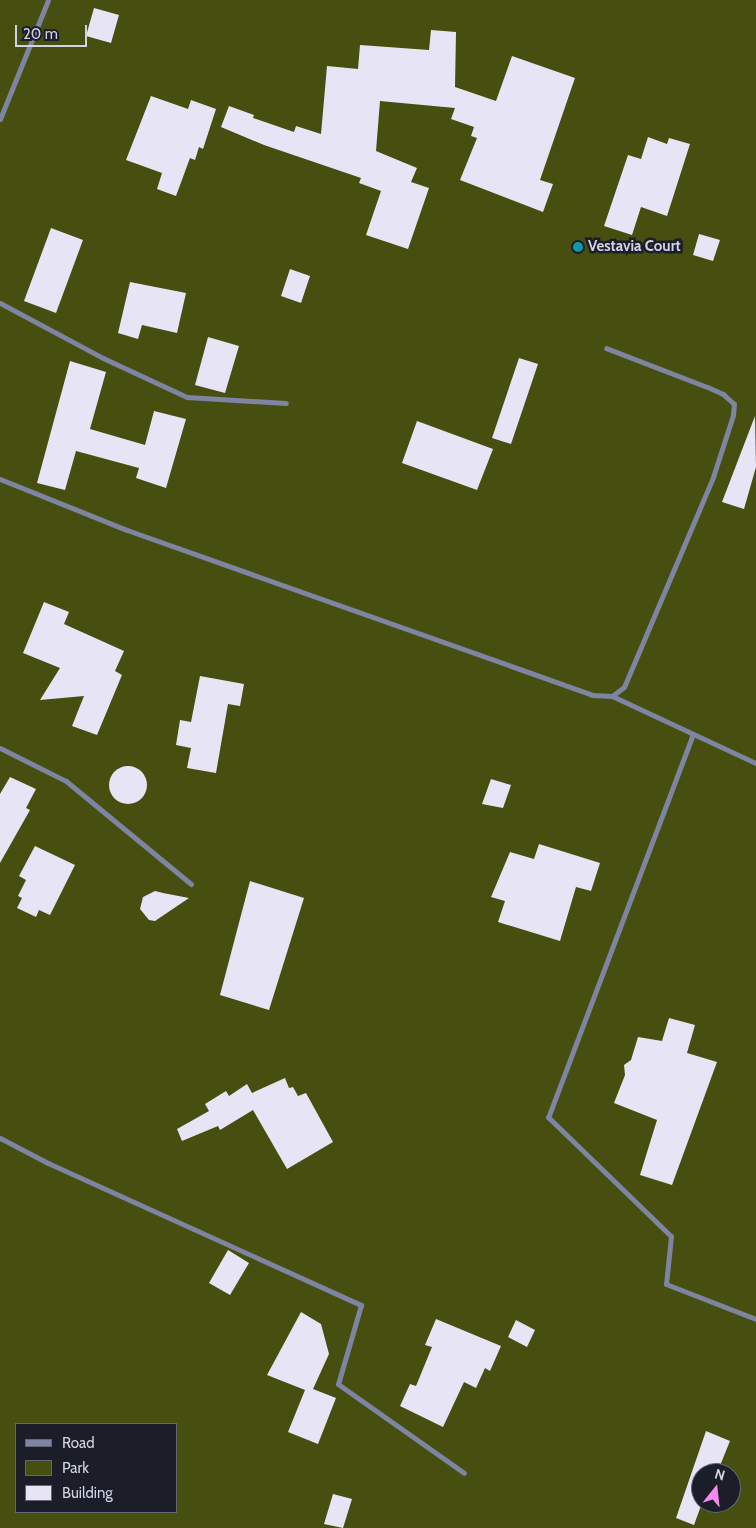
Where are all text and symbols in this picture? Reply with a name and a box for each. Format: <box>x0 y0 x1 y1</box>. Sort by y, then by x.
scale bar <box>18 15 90 47</box>
text: 20 m <box>23 25 58 43</box>
place label: Vestavia Court <box>588 238 681 256</box>
marker: Vestavia Court <box>572 241 584 253</box>
legend <box>15 1423 178 1513</box>
text: Road <box>62 1434 95 1452</box>
text: Park <box>62 1459 89 1477</box>
north arrow <box>691 1463 741 1513</box>
text: N <box>713 1465 727 1485</box>
text: Building <box>62 1484 113 1502</box>

